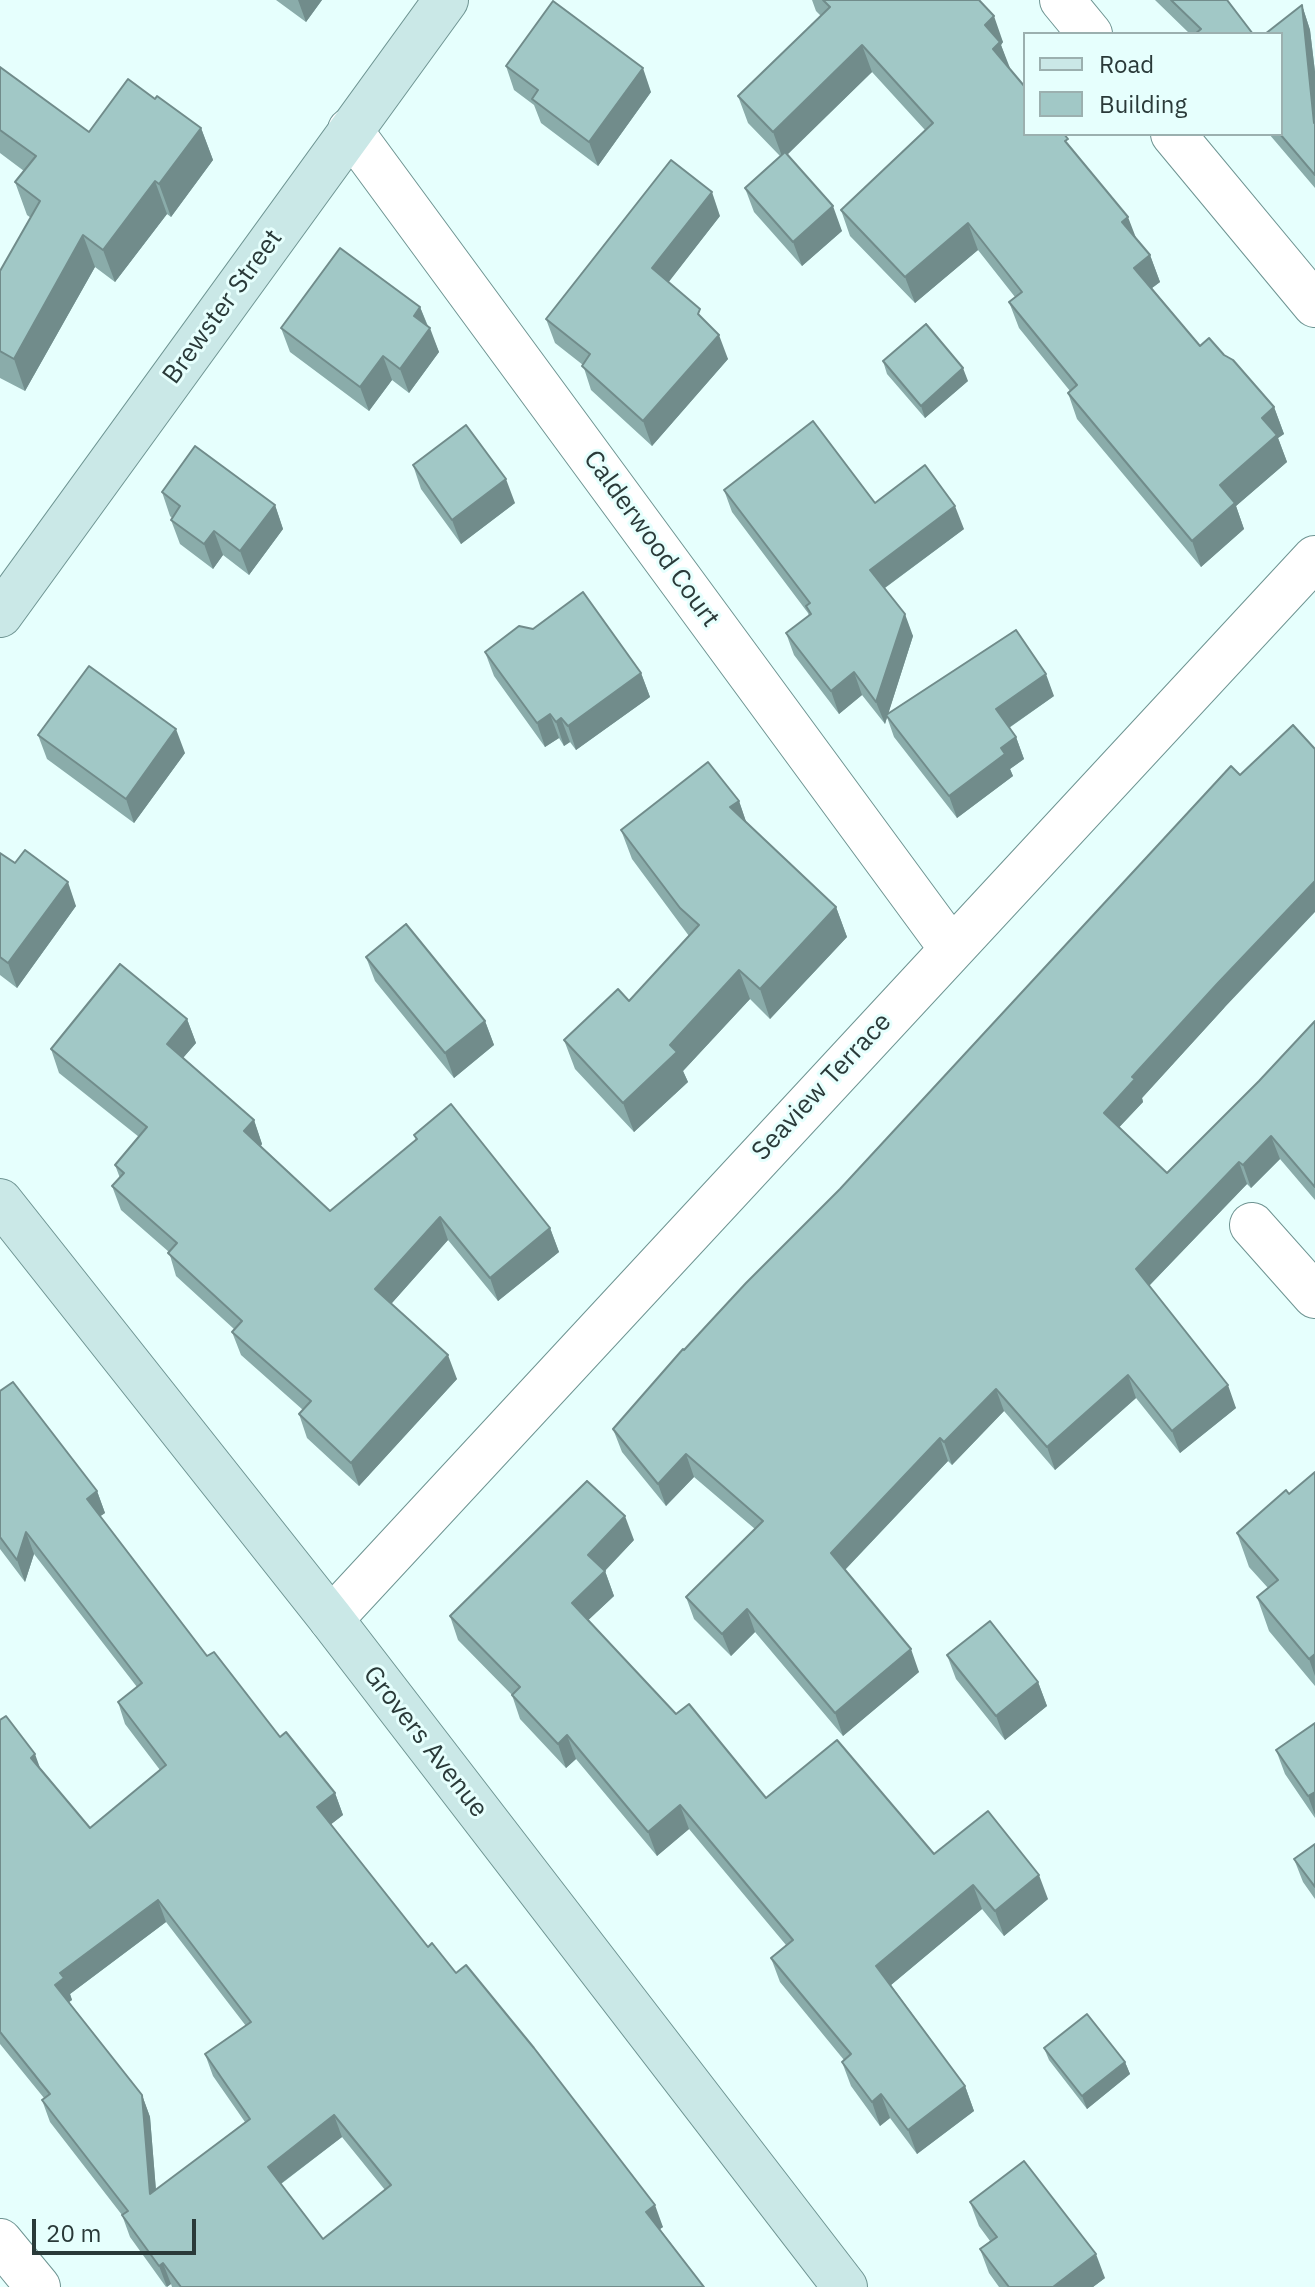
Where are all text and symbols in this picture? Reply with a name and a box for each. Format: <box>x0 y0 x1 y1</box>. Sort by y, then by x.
legend <box>1023 32 1283 136</box>
text: Road <box>1099 48 1154 80</box>
text: Building <box>1099 88 1187 120</box>
street label: Brewster Street <box>157 224 289 390</box>
street label: Calderwood Court <box>577 445 725 633</box>
street label: Seaview Terrace <box>746 1007 898 1167</box>
street label: Grovers Avenue <box>356 1660 494 1824</box>
scale bar <box>36 2203 200 2253</box>
text: 20 m <box>46 2217 101 2249</box>

